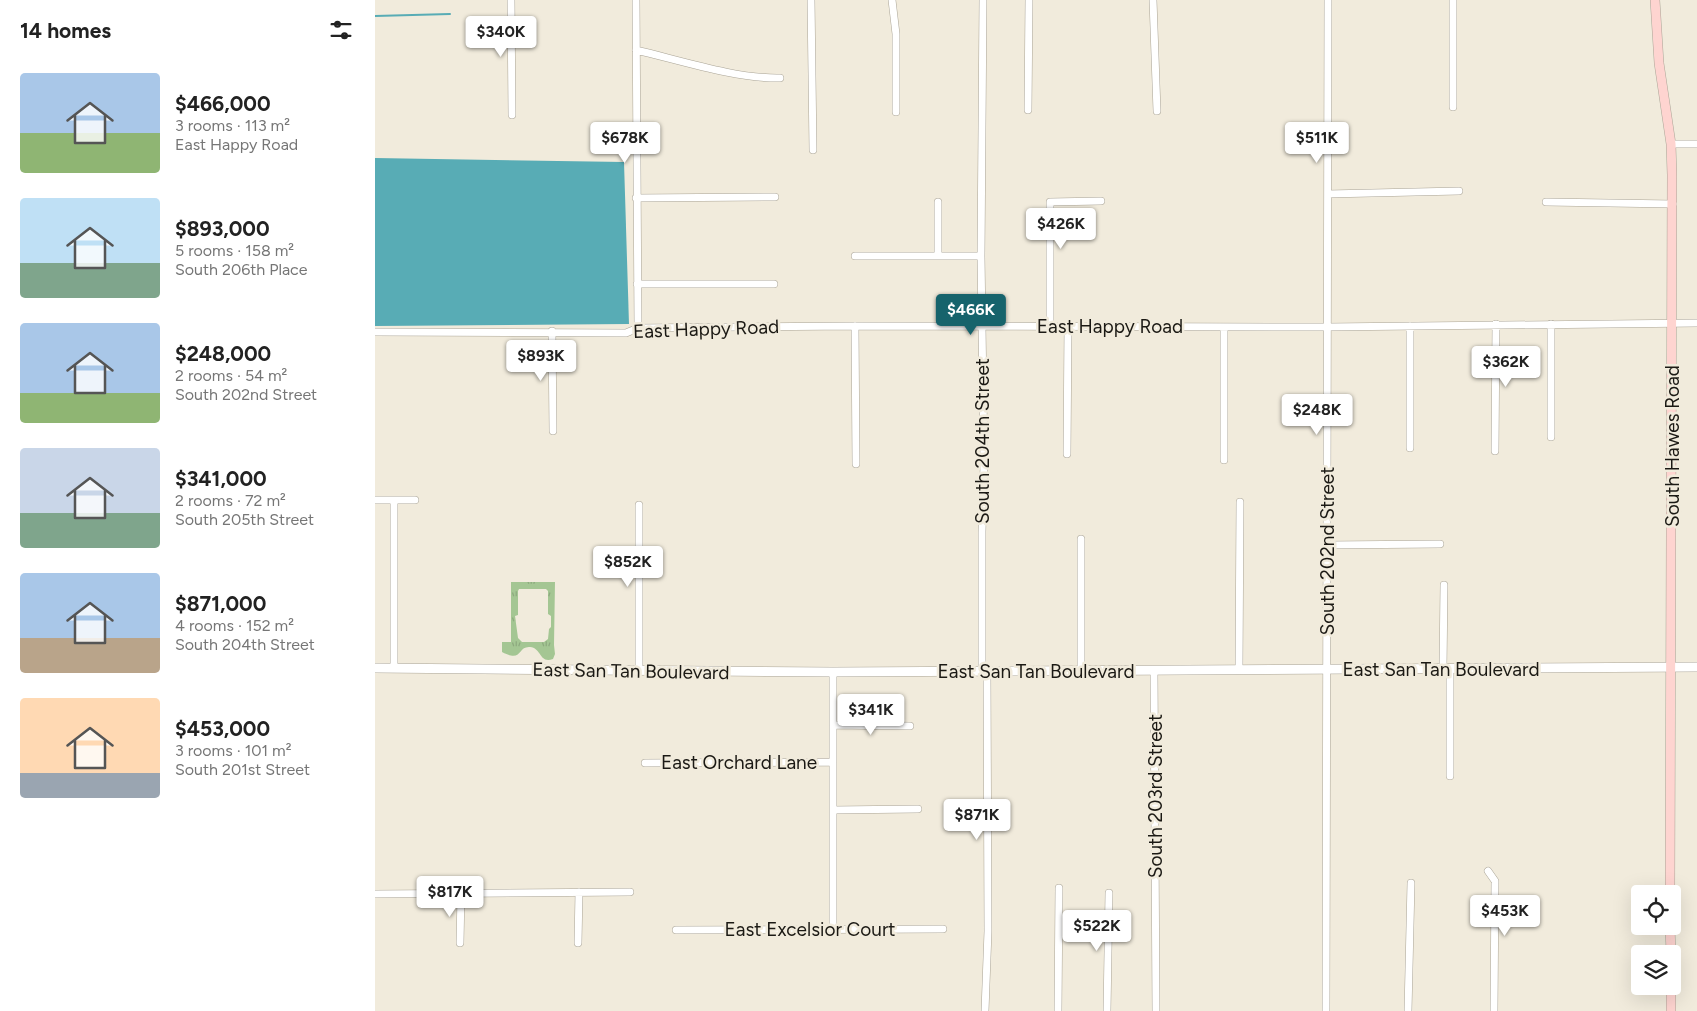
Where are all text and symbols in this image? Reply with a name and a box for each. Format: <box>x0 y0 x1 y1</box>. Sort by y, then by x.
pin: $340K <box>466 15 536 58</box>
icon: filters <box>327 16 355 44</box>
text: 14 homes <box>20 18 111 43</box>
text: $340K <box>477 22 525 41</box>
text: $466,000 <box>175 91 271 116</box>
icon: home <box>60 93 120 153</box>
text: 3 rooms · 113 m² <box>175 116 290 135</box>
pin: $678K <box>590 121 660 164</box>
pin: $511K <box>1282 121 1352 164</box>
text: $678K <box>601 128 649 147</box>
text: $511K <box>1296 128 1338 147</box>
text: East Happy Road <box>175 135 298 154</box>
pin: $426K <box>1026 208 1096 250</box>
text: $426K <box>1037 214 1085 233</box>
text: $893,000 <box>175 216 270 241</box>
icon: home <box>60 218 120 278</box>
text: 5 rooms · 158 m² <box>175 241 294 260</box>
text: South 206th Place <box>175 260 307 279</box>
pin: $466K <box>936 294 1006 336</box>
text: $466K <box>947 300 995 319</box>
street label: East Happy Road <box>633 315 779 343</box>
street label: East Happy Road <box>1037 315 1183 338</box>
pin: $893K <box>506 340 576 382</box>
text: $248,000 <box>175 341 271 366</box>
icon: home <box>60 343 120 403</box>
text: $893K <box>517 346 565 365</box>
pin: $362K <box>1471 346 1541 388</box>
text: $362K <box>1483 352 1529 371</box>
street label: South 204th Street <box>971 358 994 524</box>
street label: South Hawes Road <box>1661 365 1684 527</box>
text: 2 rooms · 54 m² <box>175 366 287 385</box>
text: South 202nd Street <box>175 385 317 404</box>
pin: $248K <box>1282 394 1352 436</box>
text: $248K <box>1293 400 1341 419</box>
text: $341,000 <box>175 466 267 491</box>
street label: South 202nd Street <box>1316 467 1339 635</box>
icon: home <box>60 468 120 528</box>
text: 2 rooms · 72 m² <box>175 491 286 510</box>
text: South 205th Street <box>175 510 314 529</box>
pin: $852K <box>593 546 663 588</box>
text: $852K <box>604 552 652 571</box>
text: $871,000 <box>175 591 266 616</box>
icon: home <box>60 593 120 653</box>
text: 4 rooms · 152 m² <box>175 616 294 635</box>
text: South 204th Street <box>175 635 315 654</box>
street label: East San Tan Boulevard <box>532 658 730 684</box>
street label: East San Tan Boulevard <box>1342 658 1540 681</box>
street label: East San Tan Boulevard <box>937 660 1135 683</box>
pin: $341K <box>836 694 906 736</box>
text: $341K <box>848 700 894 719</box>
street label: South 203rd Street <box>1144 714 1167 878</box>
text: $453,000 <box>175 716 270 741</box>
icon: home <box>60 718 120 778</box>
text: 3 rooms · 101 m² <box>175 741 291 760</box>
street label: East Orchard Lane <box>661 751 817 774</box>
text: South 201st Street <box>175 760 310 779</box>
pin: $871K <box>942 798 1012 841</box>
text: $871K <box>955 805 999 824</box>
pin: $817K <box>415 876 485 918</box>
text: $817K <box>428 882 472 901</box>
map controls <box>1631 885 1681 995</box>
button: locate <box>1631 885 1681 935</box>
pin: $453K <box>1470 894 1540 937</box>
text: $453K <box>1481 901 1529 920</box>
pin: $522K <box>1062 910 1132 952</box>
text: $522K <box>1073 916 1121 935</box>
street label: East Excelsior Court <box>724 918 896 941</box>
button: layers <box>1631 945 1681 995</box>

